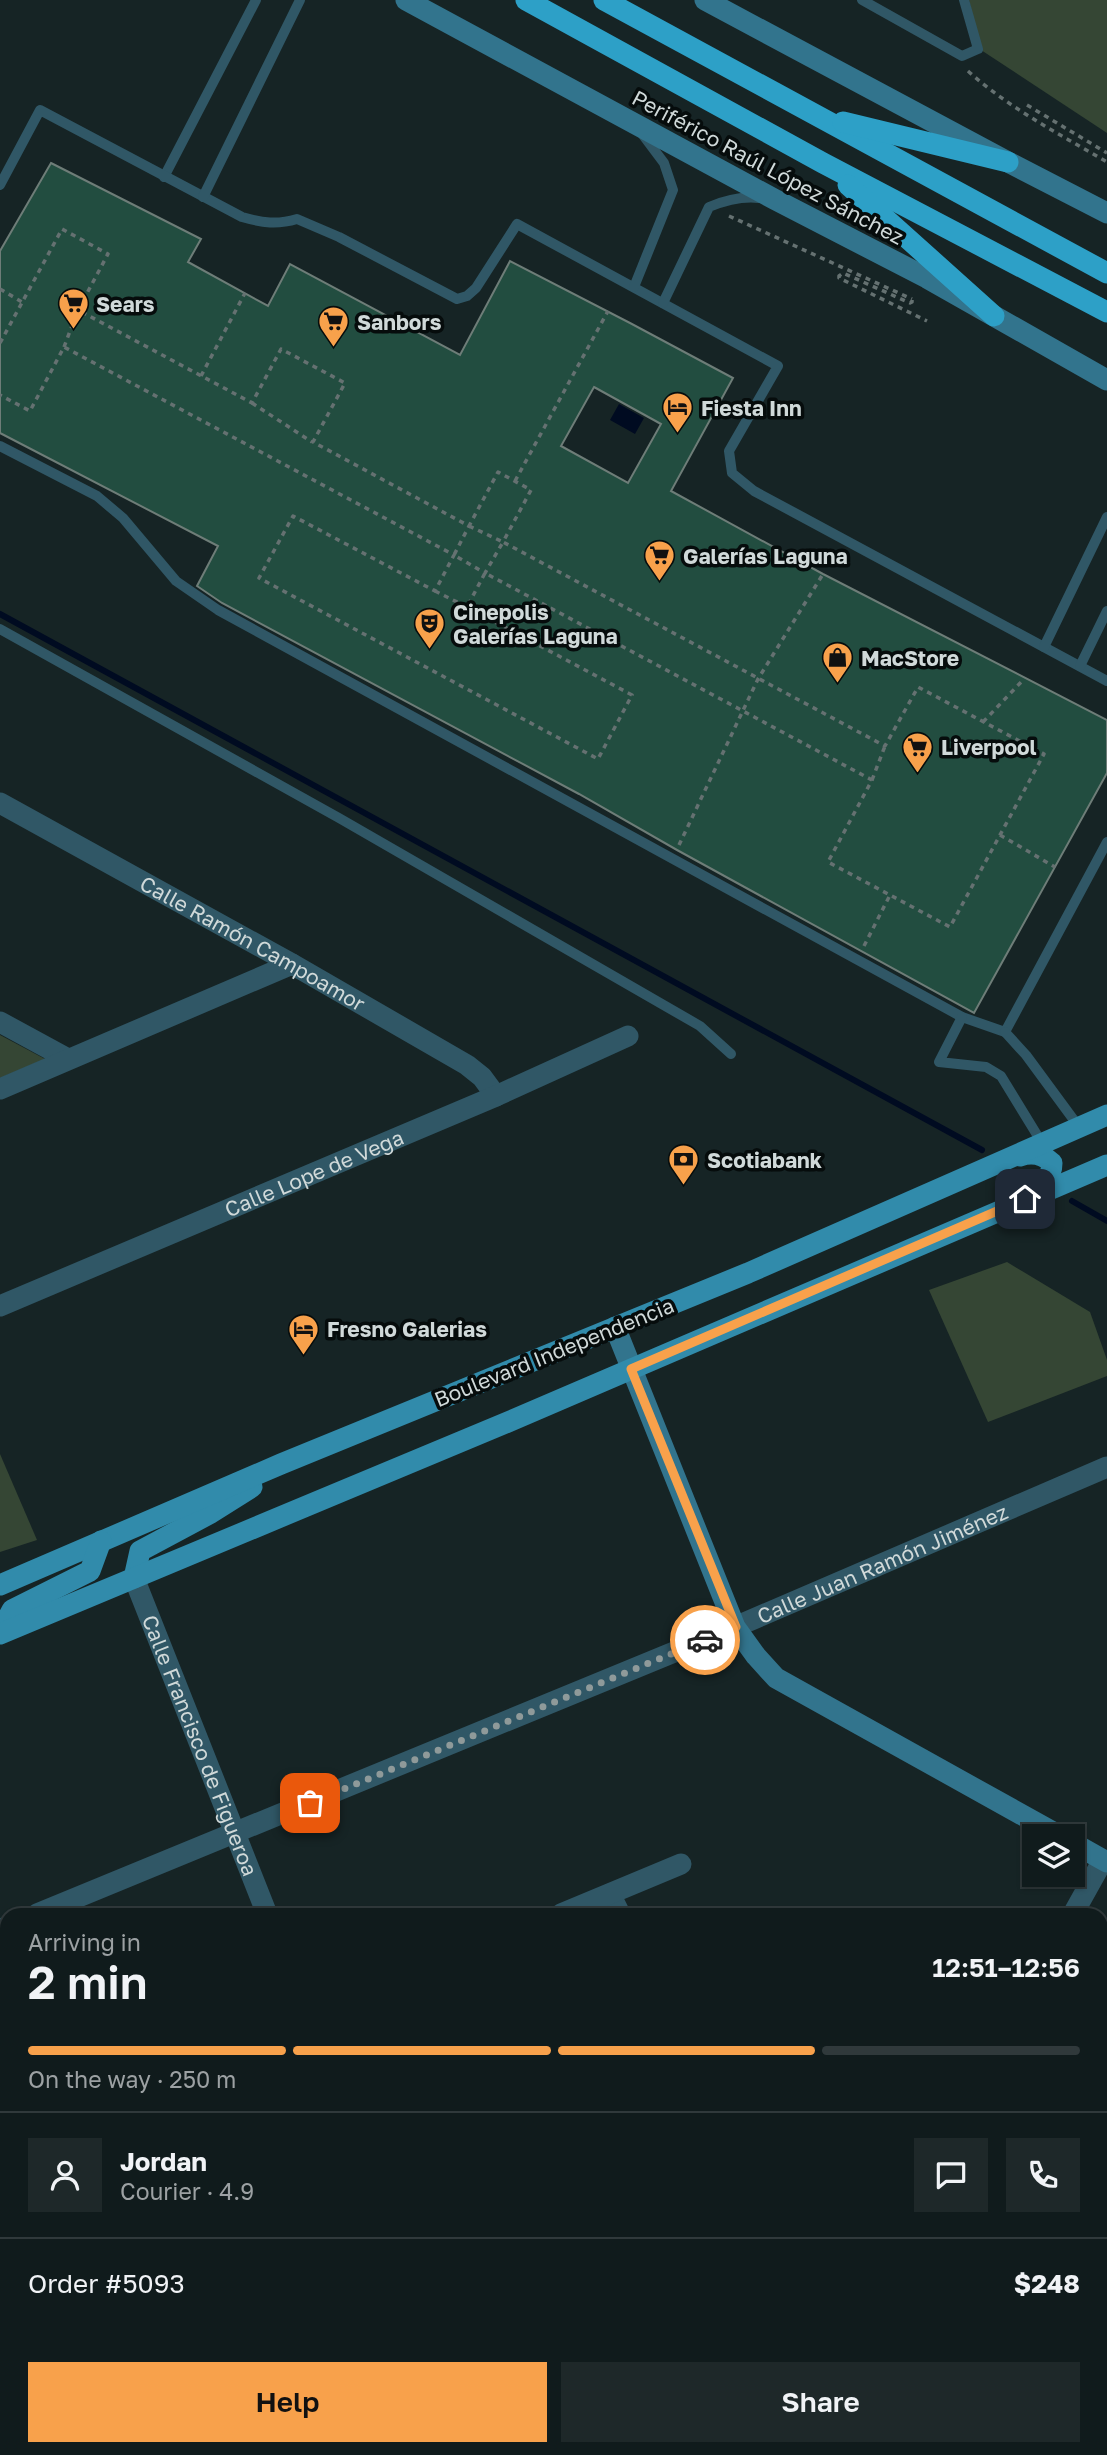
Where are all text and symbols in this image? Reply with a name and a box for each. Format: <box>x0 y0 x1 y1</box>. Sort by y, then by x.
street label: Periférico Raúl López Sánchez <box>628 84 908 250</box>
supermarket icon: Sears <box>56 287 90 331</box>
place label: Sears <box>96 291 155 317</box>
supermarket icon: Sanbors <box>317 305 351 349</box>
place label: Sanbors <box>357 309 442 335</box>
hotel icon: Fiesta Inn <box>661 391 695 435</box>
place label: Fiesta Inn <box>701 395 802 421</box>
supermarket icon: Galerías Laguna <box>643 539 677 583</box>
place label: Galerías Laguna <box>683 543 848 569</box>
place label: Cinepolis Galerías Laguna <box>453 599 618 649</box>
theatre icon: Cinepolis Galerías Laguna <box>413 607 447 651</box>
shop icon: MacStore <box>821 641 855 685</box>
place label: MacStore <box>861 645 959 671</box>
supermarket icon: Liverpool <box>901 730 935 774</box>
place label: Liverpool <box>941 734 1037 760</box>
street label: Calle Ramón Campoamor <box>136 870 370 1016</box>
street label: Calle Lope de Vega <box>221 1124 407 1222</box>
bank icon: Scotiabank <box>667 1143 701 1187</box>
place label: Scotiabank <box>707 1147 822 1173</box>
pin <box>995 1169 1055 1229</box>
icon: home <box>1006 1180 1044 1218</box>
street label: Boulevard Independencia <box>430 1292 678 1412</box>
hotel icon: Fresno Galerias <box>287 1312 321 1356</box>
place label: Fresno Galerias <box>327 1316 487 1342</box>
street label: Calle Juan Ramón Jiménez <box>753 1498 1012 1629</box>
courier <box>670 1605 740 1675</box>
street label: Calle Francisco de Figueroa <box>137 1611 264 1880</box>
icon: car <box>686 1621 724 1659</box>
pin <box>280 1773 340 1833</box>
icon: bag <box>291 1784 329 1822</box>
map controls <box>1022 1824 1085 1887</box>
button: layers <box>1022 1824 1085 1887</box>
text: Arriving in <box>28 1928 141 1956</box>
text: 12:51–12:56 <box>932 1952 1080 1983</box>
text: 2 min <box>28 1954 148 2009</box>
text: On the way · 250 m <box>28 2065 236 2093</box>
button: person <box>28 2138 102 2212</box>
button: chat <box>914 2138 988 2212</box>
button: phone <box>1006 2138 1080 2212</box>
text: Jordan <box>120 2146 207 2177</box>
text: Courier · 4.9 <box>120 2177 254 2205</box>
text: Order #5093 <box>28 2268 185 2299</box>
text: $248 <box>1014 2268 1080 2299</box>
button: Help <box>28 2362 547 2442</box>
button: Share <box>561 2362 1080 2442</box>

